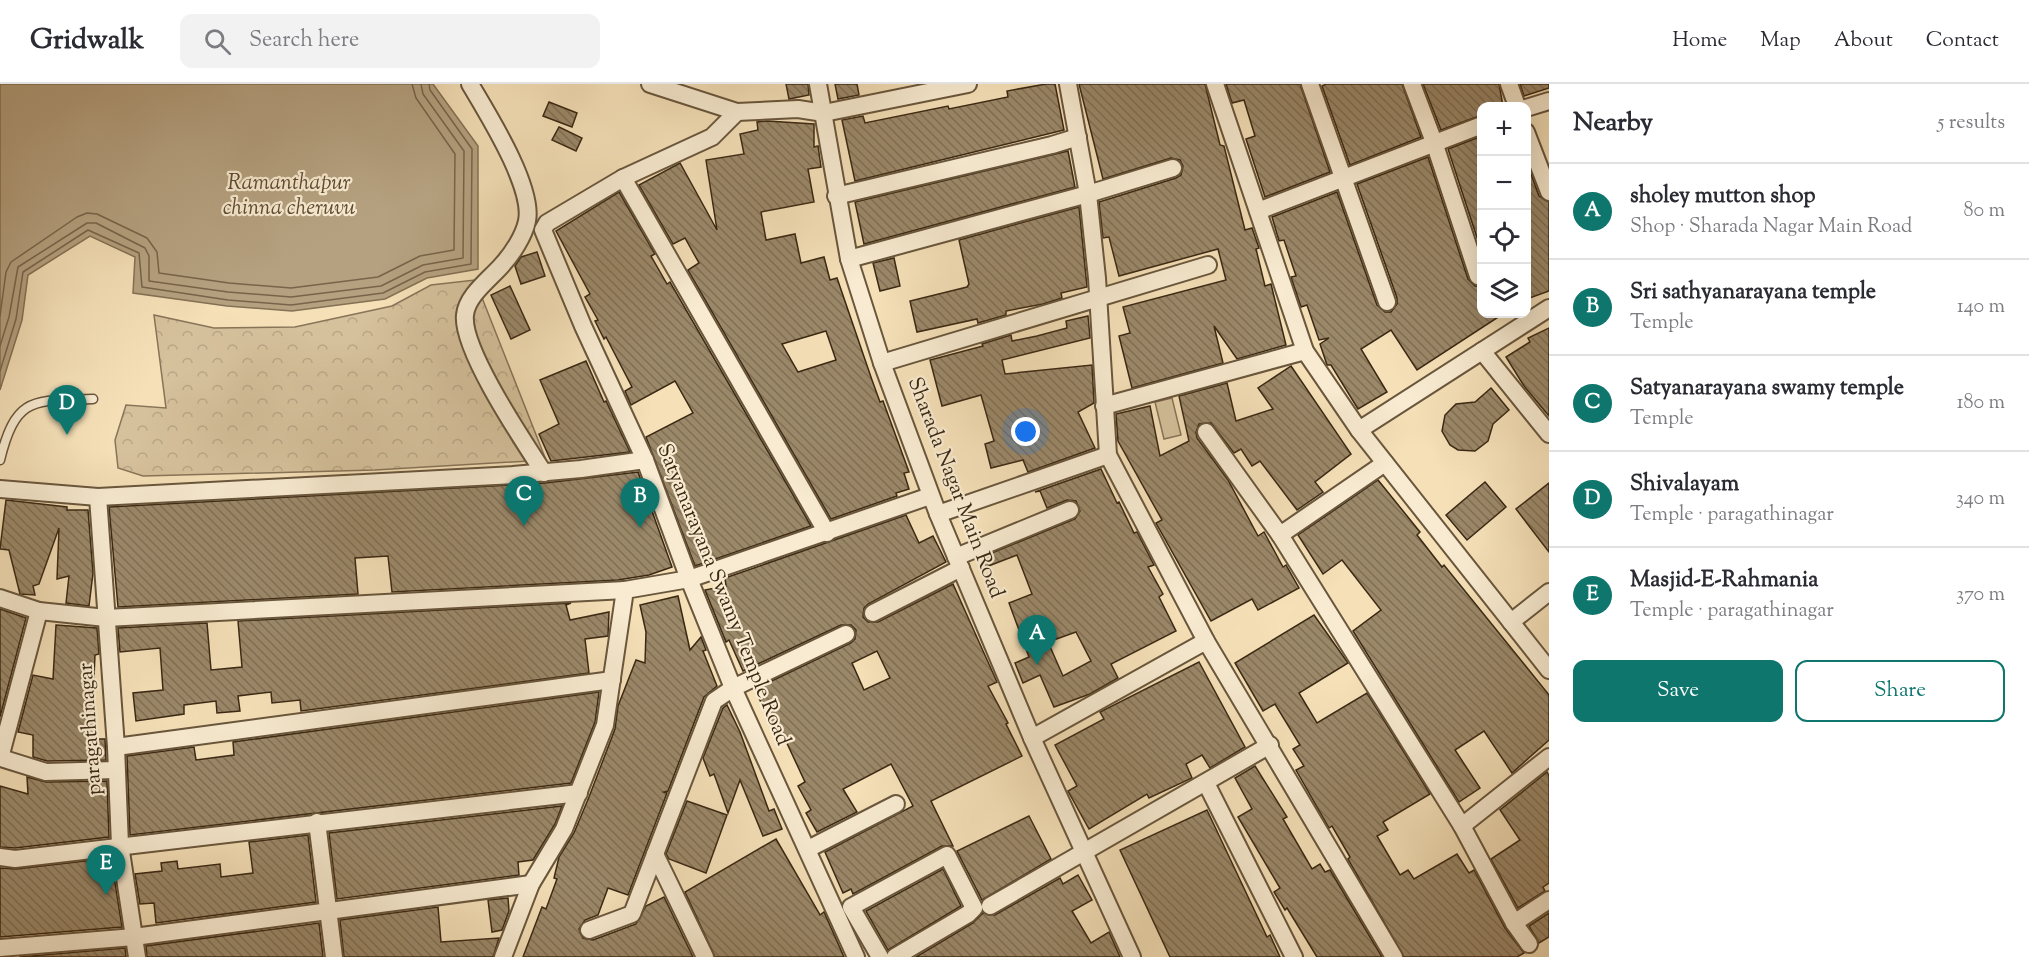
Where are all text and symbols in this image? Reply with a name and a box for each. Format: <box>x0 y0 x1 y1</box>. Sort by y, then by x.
search box <box>180 14 600 68</box>
text: Gridwalk <box>30 21 144 61</box>
icon: search <box>201 25 234 58</box>
text: Search here <box>249 25 359 57</box>
text: Home <box>1672 26 1727 56</box>
text: Map <box>1760 26 1801 56</box>
text: About <box>1834 26 1893 56</box>
text: Contact <box>1926 26 1999 56</box>
map controls <box>1477 102 1531 318</box>
button: + <box>1477 102 1531 156</box>
text: Nearby <box>1573 105 1653 142</box>
text: 5 results <box>1938 109 2005 138</box>
button: − <box>1477 156 1531 210</box>
water label: Ramanthapur chinna cheruvu <box>223 168 356 225</box>
text: sholey mutton shop <box>1630 181 1816 213</box>
text: A <box>1584 197 1601 226</box>
text: 80 m <box>1964 197 2005 226</box>
button: locate <box>1477 210 1531 264</box>
text: Shop · Sharada Nagar Main Road <box>1630 213 1912 242</box>
button: layers <box>1477 264 1531 318</box>
text: Sri sathyanarayana temple <box>1630 277 1876 309</box>
text: B <box>1586 293 1599 322</box>
text: 140 m <box>1957 293 2005 322</box>
text: Temple <box>1630 309 1694 338</box>
street label: Sharada Nagar Main Road <box>899 373 1011 603</box>
text: Satyanarayana swamy temple <box>1630 373 1904 405</box>
pin: D <box>48 386 86 435</box>
text: C <box>1584 389 1601 418</box>
text: 180 m <box>1957 389 2005 418</box>
text: Temple <box>1630 405 1694 434</box>
your location <box>1011 417 1040 446</box>
street label: Satyanarayana Swamy Temple Road <box>649 440 797 751</box>
text: Shivalayam <box>1630 469 1739 501</box>
pin: C <box>504 476 544 526</box>
pin: B <box>620 478 660 528</box>
text: D <box>1585 485 1600 514</box>
text: 340 m <box>1956 485 2005 514</box>
text: Temple · paragathinagar <box>1630 501 1834 530</box>
text: Masjid-E-Rahmania <box>1630 565 1818 597</box>
text: E <box>1586 581 1599 610</box>
text: 370 m <box>1956 581 2005 610</box>
text: Temple · paragathinagar <box>1630 597 1834 626</box>
pin: A <box>1018 616 1056 665</box>
button: Save <box>1573 660 1783 722</box>
button: Share <box>1795 660 2005 722</box>
street label: paragathinagar <box>71 662 111 796</box>
pin: E <box>86 846 126 895</box>

